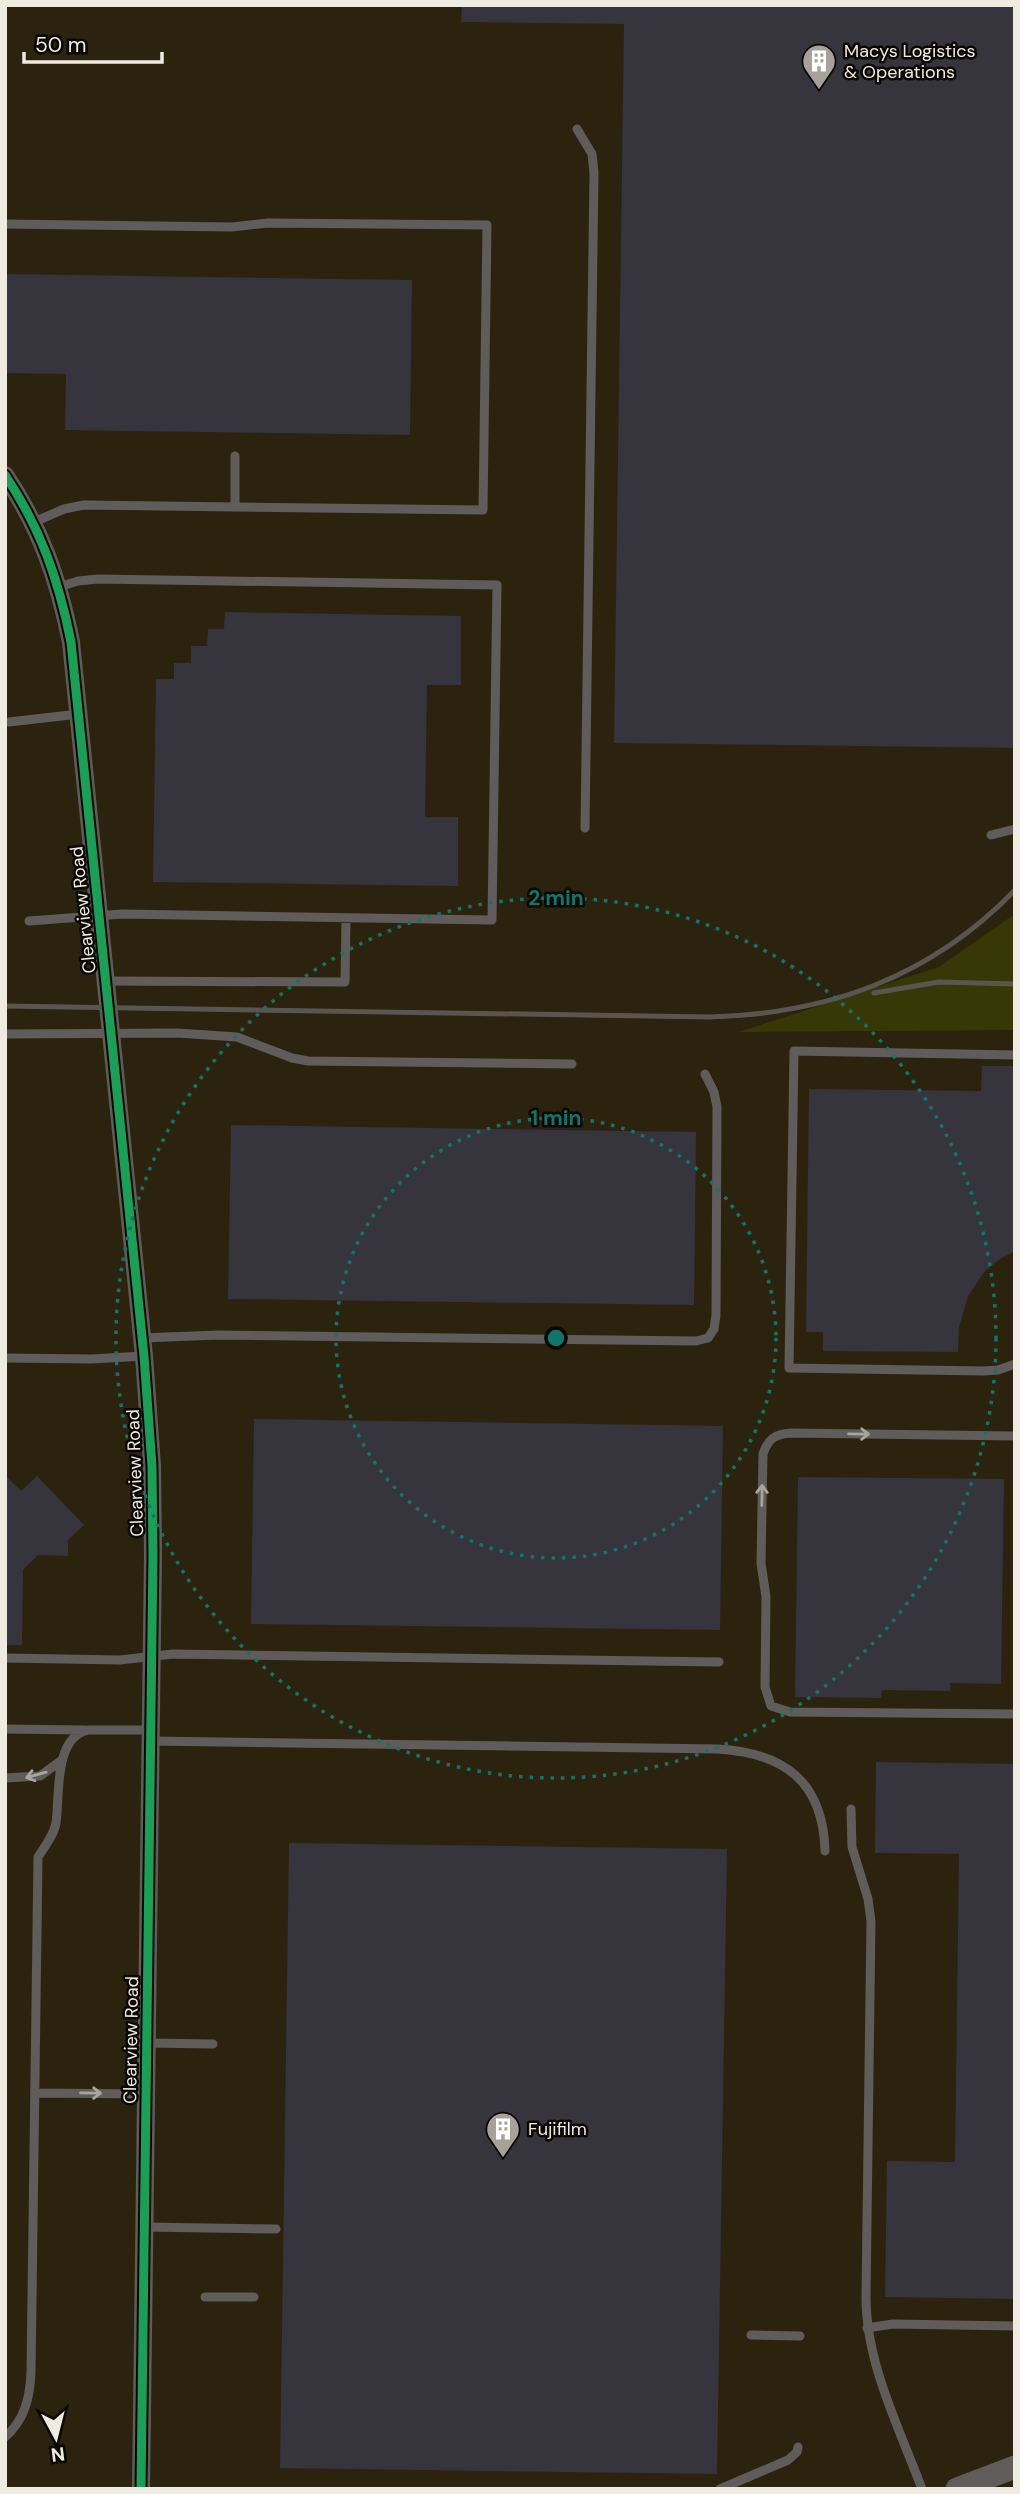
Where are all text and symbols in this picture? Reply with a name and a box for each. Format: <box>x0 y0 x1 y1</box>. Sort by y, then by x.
scale bar <box>24 21 163 65</box>
text: 50 m <box>35 31 86 59</box>
place label: Macys Logistics & Operations <box>844 39 976 84</box>
building icon: Macys Logistics & Operations <box>800 42 838 91</box>
street label: Clearview Road <box>64 845 102 975</box>
text: 2 min <box>528 884 584 912</box>
text: 1 min <box>530 1104 582 1132</box>
centre of rings <box>544 1326 568 1350</box>
street label: Clearview Road <box>121 1409 149 1537</box>
one-way arrow <box>847 1427 870 1441</box>
one-way arrow <box>755 1484 769 1507</box>
one-way arrow <box>25 1769 47 1782</box>
street label: Clearview Road <box>118 1976 144 2104</box>
one-way arrow <box>79 2086 102 2100</box>
building icon: Fujifilm <box>484 2110 522 2159</box>
place label: Fujifilm <box>528 2117 587 2141</box>
north arrow <box>21 2403 91 2473</box>
text: N <box>50 2441 66 2468</box>

